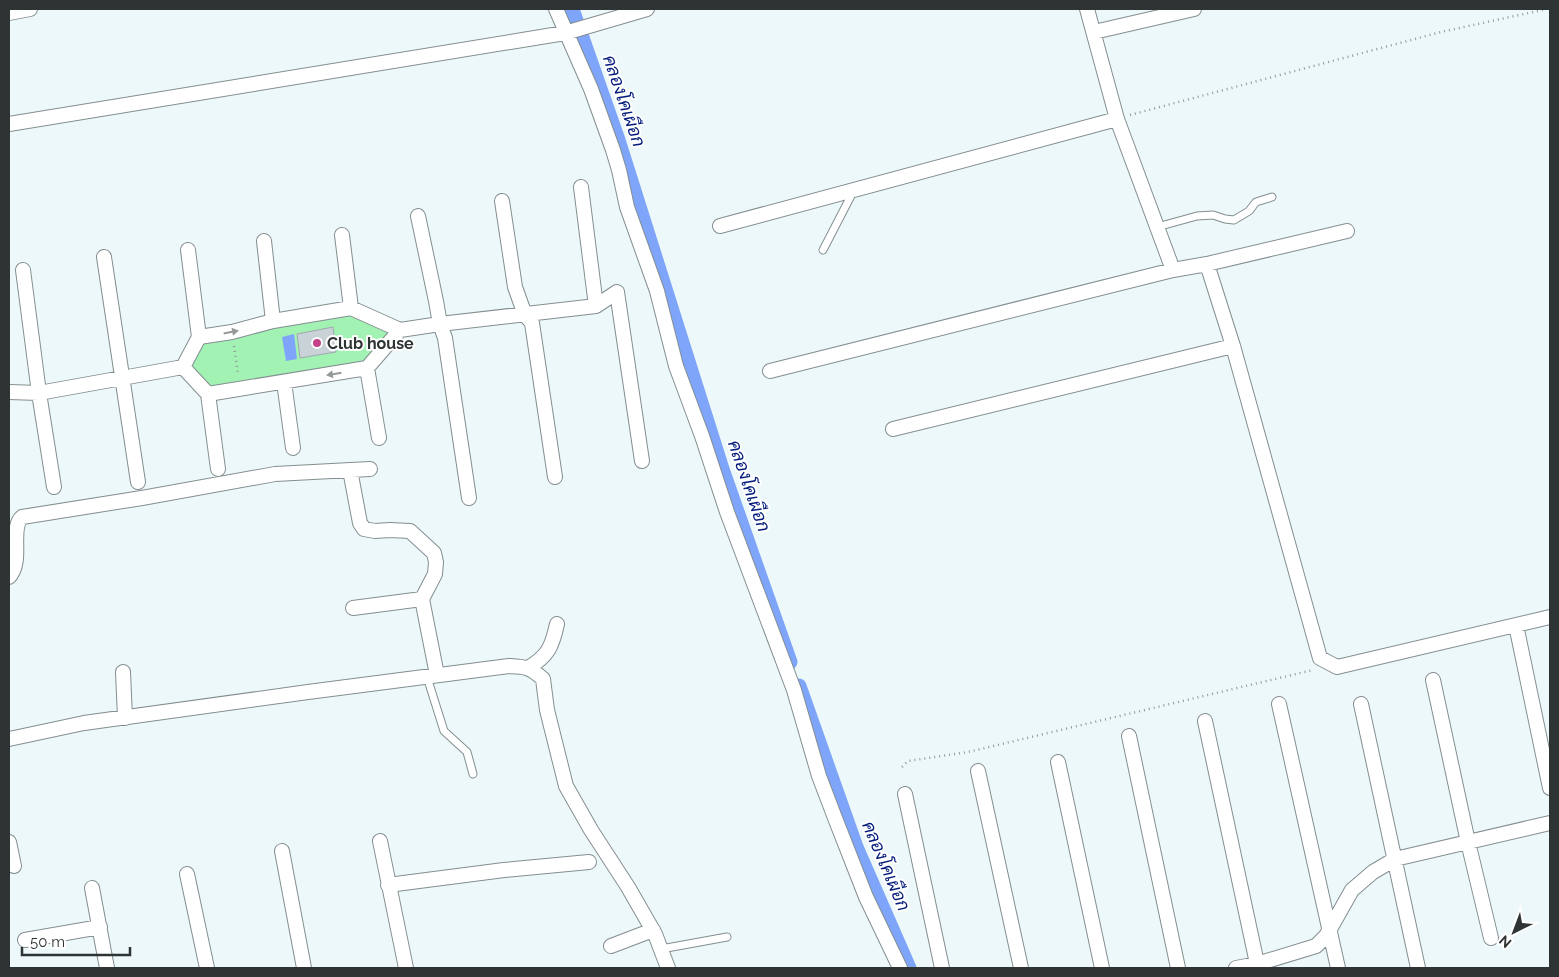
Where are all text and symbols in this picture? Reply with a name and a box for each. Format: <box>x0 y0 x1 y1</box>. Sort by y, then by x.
water label: คลองโคเผือก <box>599 52 652 149</box>
one-way arrow <box>224 327 240 335</box>
place label: Club house <box>327 334 414 353</box>
marker: Club house <box>311 337 323 349</box>
one-way arrow <box>326 370 342 378</box>
water label: คลองโคเผือก <box>724 437 777 534</box>
water label: คลองโคเผือก <box>858 817 917 914</box>
north arrow <box>1489 907 1539 957</box>
scale bar <box>22 924 130 956</box>
text: N <box>1496 932 1515 951</box>
text: 50 m <box>30 933 65 951</box>

